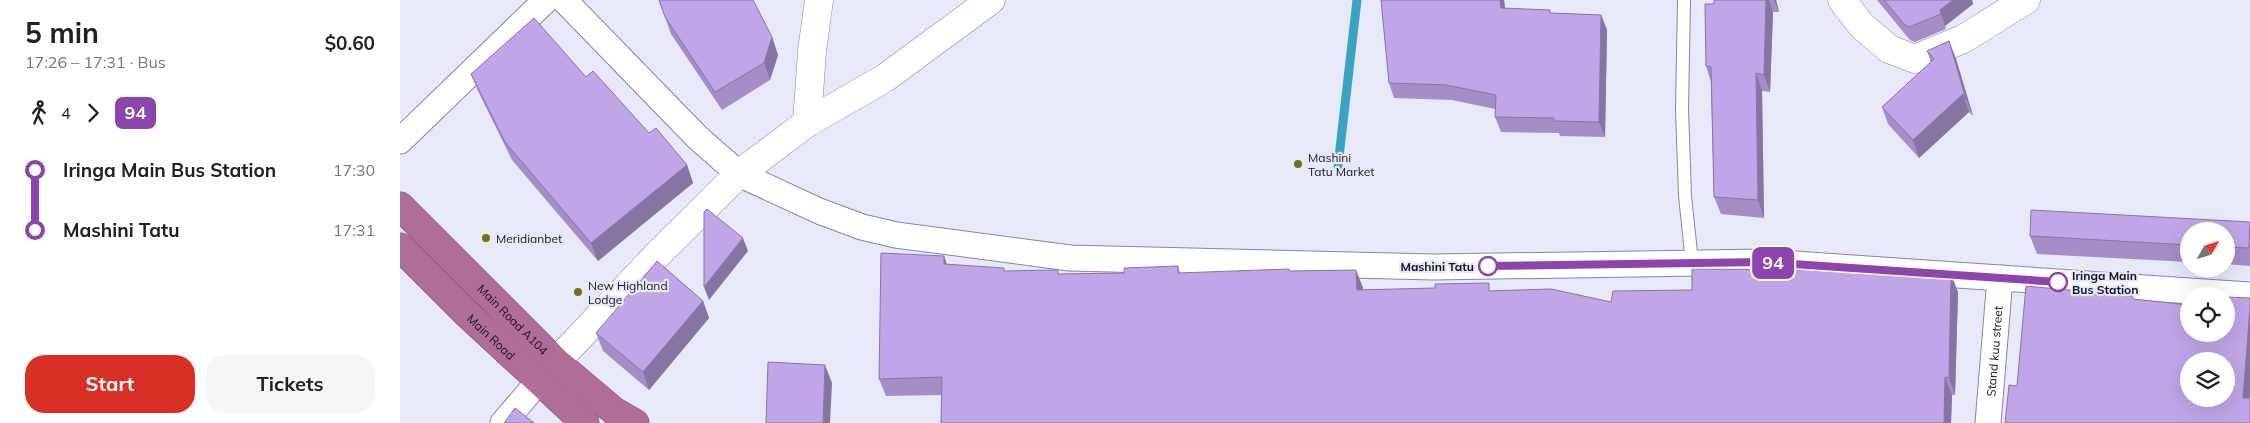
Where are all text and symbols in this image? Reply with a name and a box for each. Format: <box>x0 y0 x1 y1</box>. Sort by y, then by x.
text: 5 min <box>25 15 99 50</box>
text: $0.60 <box>325 31 375 55</box>
text: 17:26 – 17:31 · Bus <box>25 52 166 72</box>
icon: walk <box>25 99 53 127</box>
icon: forward <box>79 99 107 127</box>
text: 94 <box>125 101 146 124</box>
text: 4 <box>61 103 71 123</box>
place label: Mashini Tatu Market <box>1308 150 1374 179</box>
text: Iringa Main Bus Station <box>63 158 276 182</box>
marker: Mashini Tatu Market <box>1292 158 1304 170</box>
text: 17:30 <box>333 160 375 180</box>
text: Mashini Tatu <box>63 218 179 242</box>
text: 17:31 <box>333 220 375 240</box>
north arrow <box>2180 222 2235 278</box>
map controls <box>2180 222 2235 407</box>
place label: Meridianbet <box>496 231 562 246</box>
marker: Meridianbet <box>480 232 492 244</box>
line badge: 94 <box>1750 247 1796 279</box>
text: 94 <box>1762 251 1784 274</box>
marker: Mashini Tatu <box>1478 256 1498 276</box>
place label: Mashini Tatu <box>1400 259 1474 274</box>
place label: Iringa Main Bus Station <box>2072 268 2138 297</box>
marker: Iringa Main Bus Station <box>2048 272 2068 292</box>
place label: New Highland Lodge <box>588 278 668 307</box>
street label: Main Road A104 <box>475 281 551 357</box>
marker: New Highland Lodge <box>572 286 584 298</box>
button: locate <box>2180 287 2235 342</box>
street label: Stand kuu street <box>1983 305 2005 397</box>
street label: Main Road <box>464 311 518 363</box>
button: layers <box>2180 352 2235 407</box>
button: Start <box>25 355 195 413</box>
button: Tickets <box>205 355 375 413</box>

